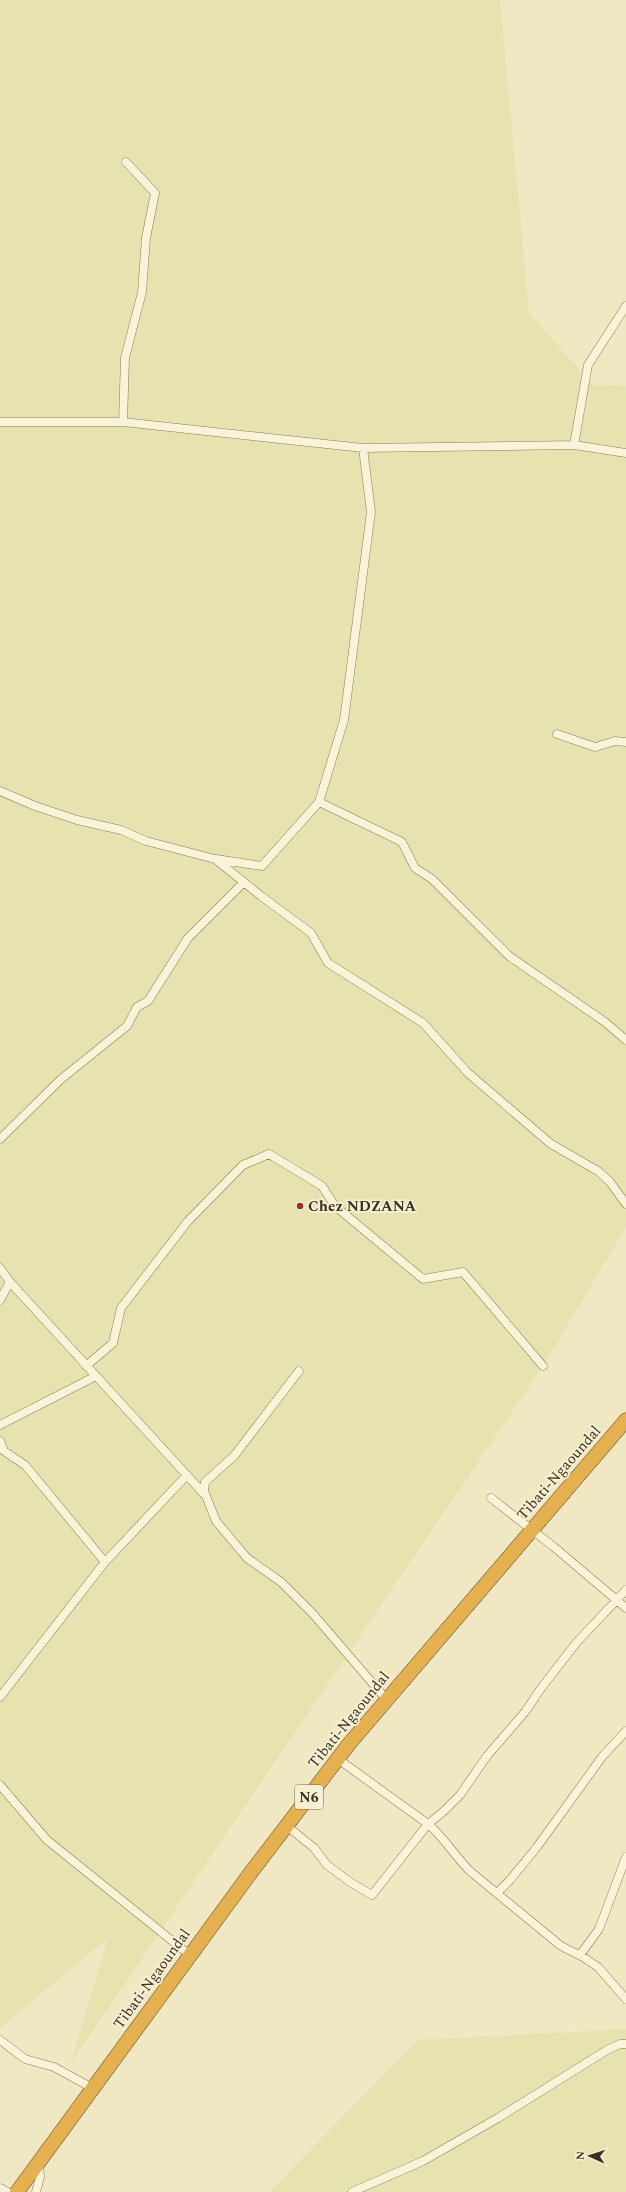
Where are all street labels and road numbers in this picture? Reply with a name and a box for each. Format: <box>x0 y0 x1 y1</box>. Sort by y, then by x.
street label: Tibati-Ngaoundal <box>511 1421 607 1525</box>
street label: Tibati-Ngaoundal <box>303 1667 395 1773</box>
road number: N6 <box>295 1785 323 1809</box>
street label: Tibati-Ngaoundal <box>108 1924 196 2034</box>

